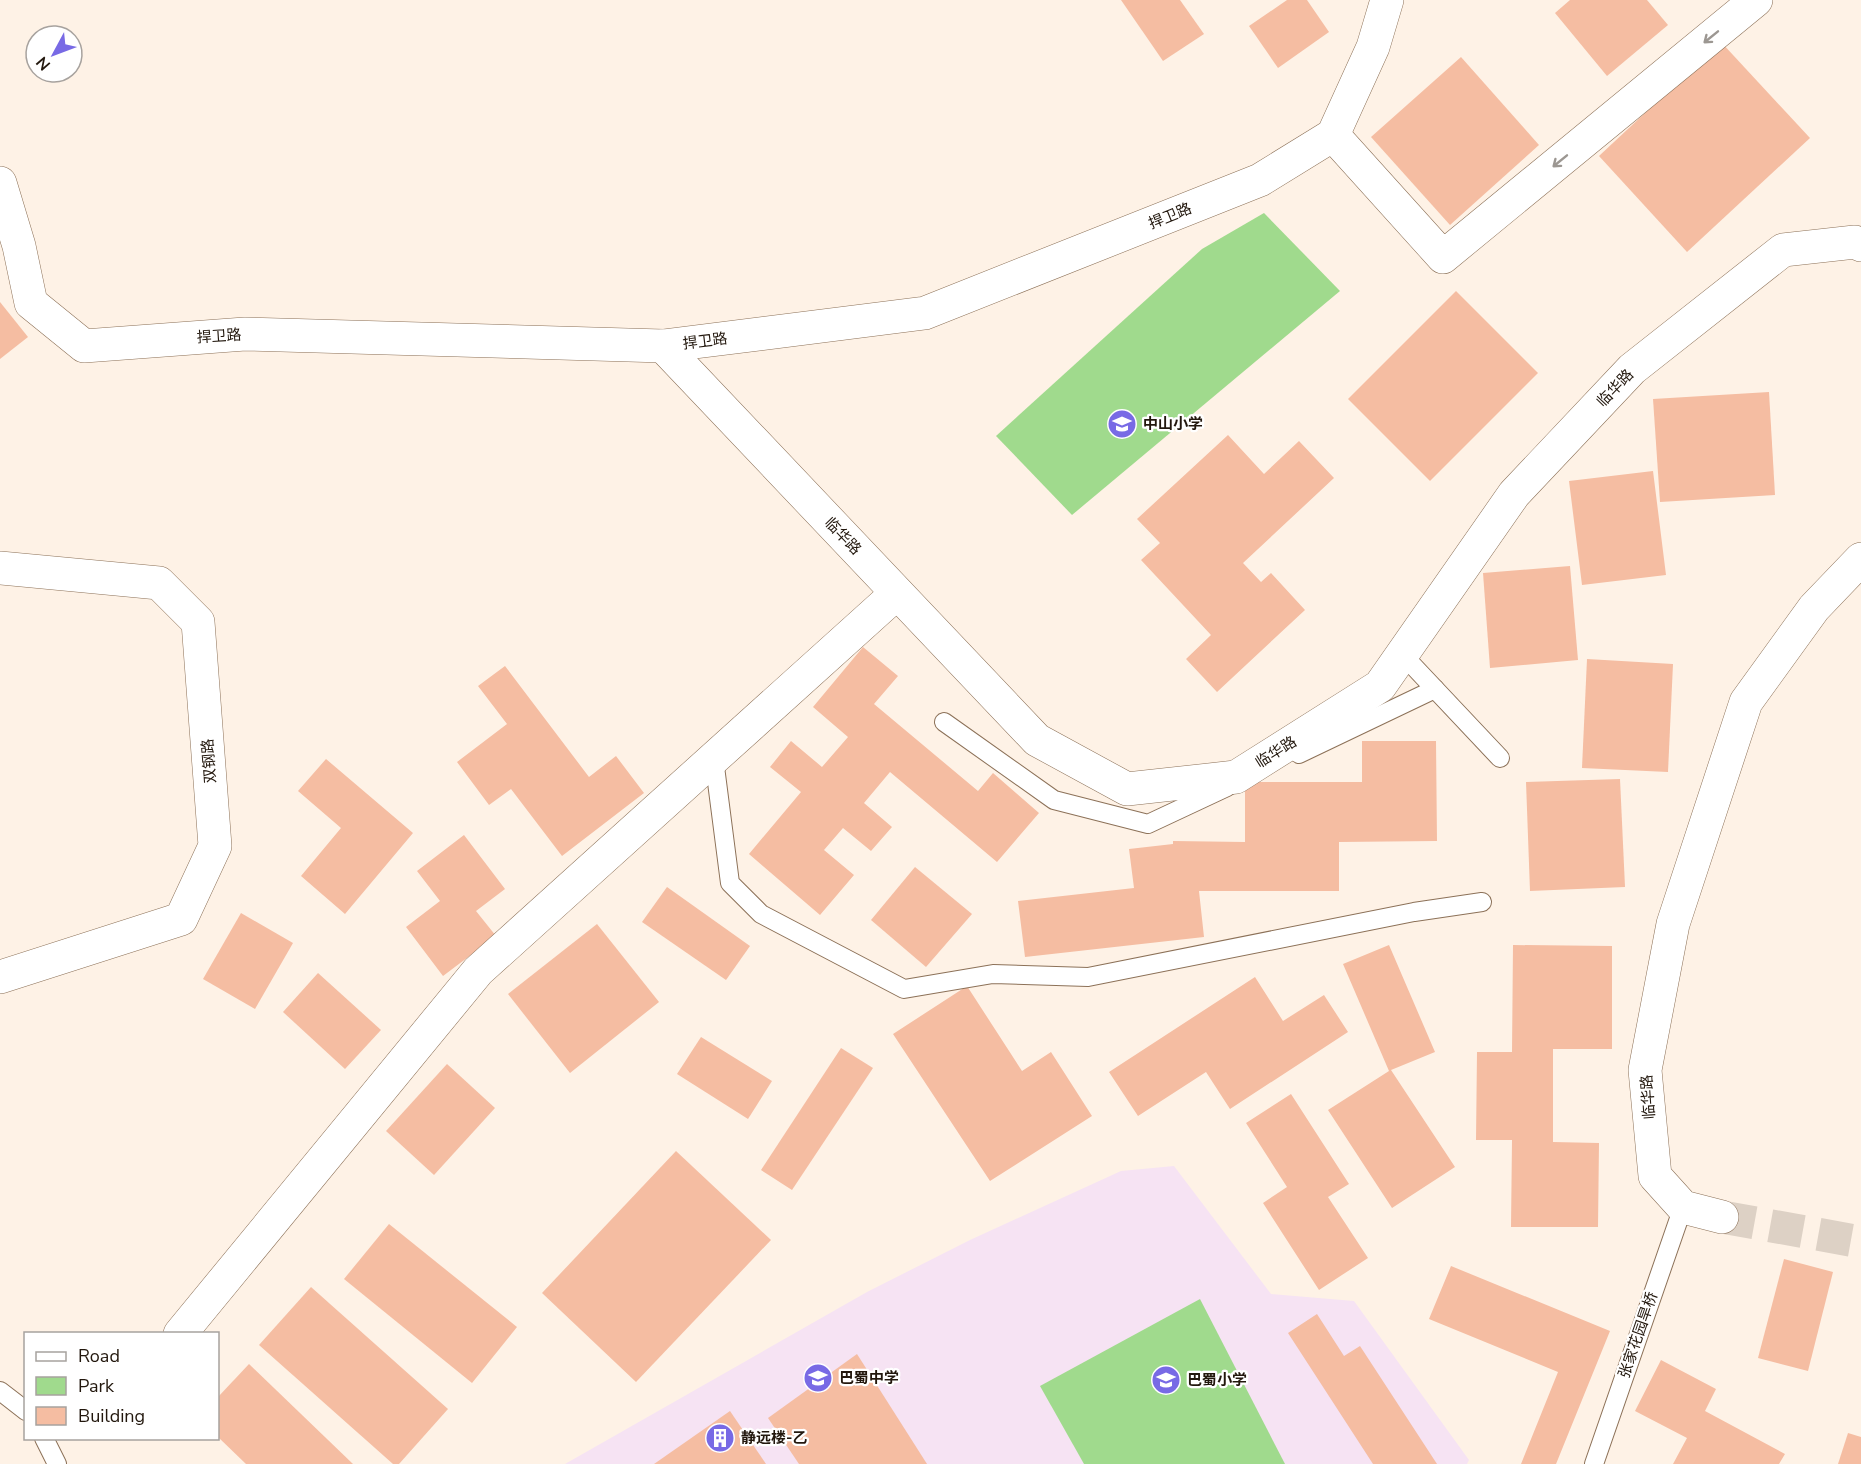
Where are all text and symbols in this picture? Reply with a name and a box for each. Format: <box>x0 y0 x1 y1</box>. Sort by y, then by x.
north arrow <box>24 24 84 84</box>
one-way arrow <box>1704 30 1719 44</box>
text: N <box>31 51 56 75</box>
one-way arrow <box>1553 154 1568 168</box>
street label: 捍卫路 <box>1145 198 1195 234</box>
street label: 捍卫路 <box>196 324 242 348</box>
street label: 捍卫路 <box>681 328 729 354</box>
street label: 临华路 <box>1592 365 1638 411</box>
school or university icon: 中山小学 <box>1106 408 1138 440</box>
place label: 中山小学 <box>1143 414 1203 434</box>
street label: 临华路 <box>820 513 866 559</box>
street label: 临华路 <box>1252 732 1300 772</box>
street label: 双钢路 <box>197 738 221 784</box>
street label: 临华路 <box>1636 1074 1660 1120</box>
street label: 张家花园旱桥 <box>1614 1289 1662 1381</box>
legend <box>24 1332 219 1440</box>
text: Road <box>78 1344 120 1368</box>
school or university icon: 巴蜀中学 <box>802 1362 834 1394</box>
school or university icon: 巴蜀小学 <box>1150 1364 1182 1396</box>
place label: 巴蜀中学 <box>839 1368 899 1388</box>
place label: 巴蜀小学 <box>1187 1370 1247 1390</box>
text: Park <box>78 1374 115 1398</box>
text: Building <box>78 1404 145 1428</box>
building icon: 静远楼-乙 <box>704 1422 736 1454</box>
place label: 静远楼-乙 <box>741 1428 808 1448</box>

